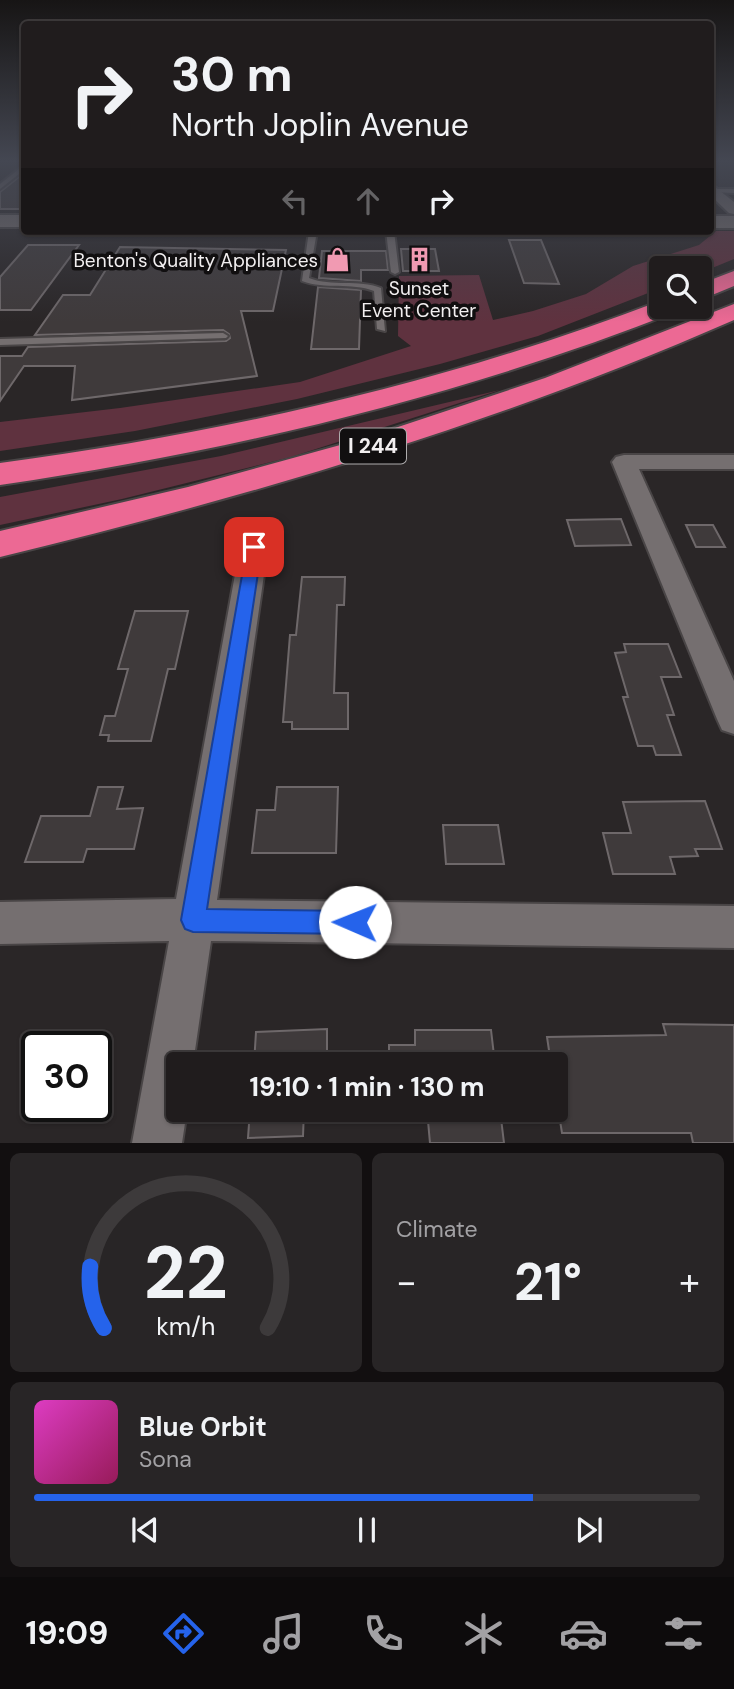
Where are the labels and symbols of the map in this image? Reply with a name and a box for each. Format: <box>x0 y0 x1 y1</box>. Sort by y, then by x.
shop icon: Benton's Quality Appliances <box>324 246 352 274</box>
building icon: Sunset Event Center <box>405 246 433 274</box>
place label: Benton's Quality Appliances <box>73 248 318 273</box>
place label: Sunset Event Center <box>362 276 476 323</box>
road number: I 244 <box>340 428 406 464</box>
pin <box>224 517 284 577</box>
position arrow <box>318 885 392 959</box>
speed limit sign: 30 <box>21 1031 112 1122</box>

